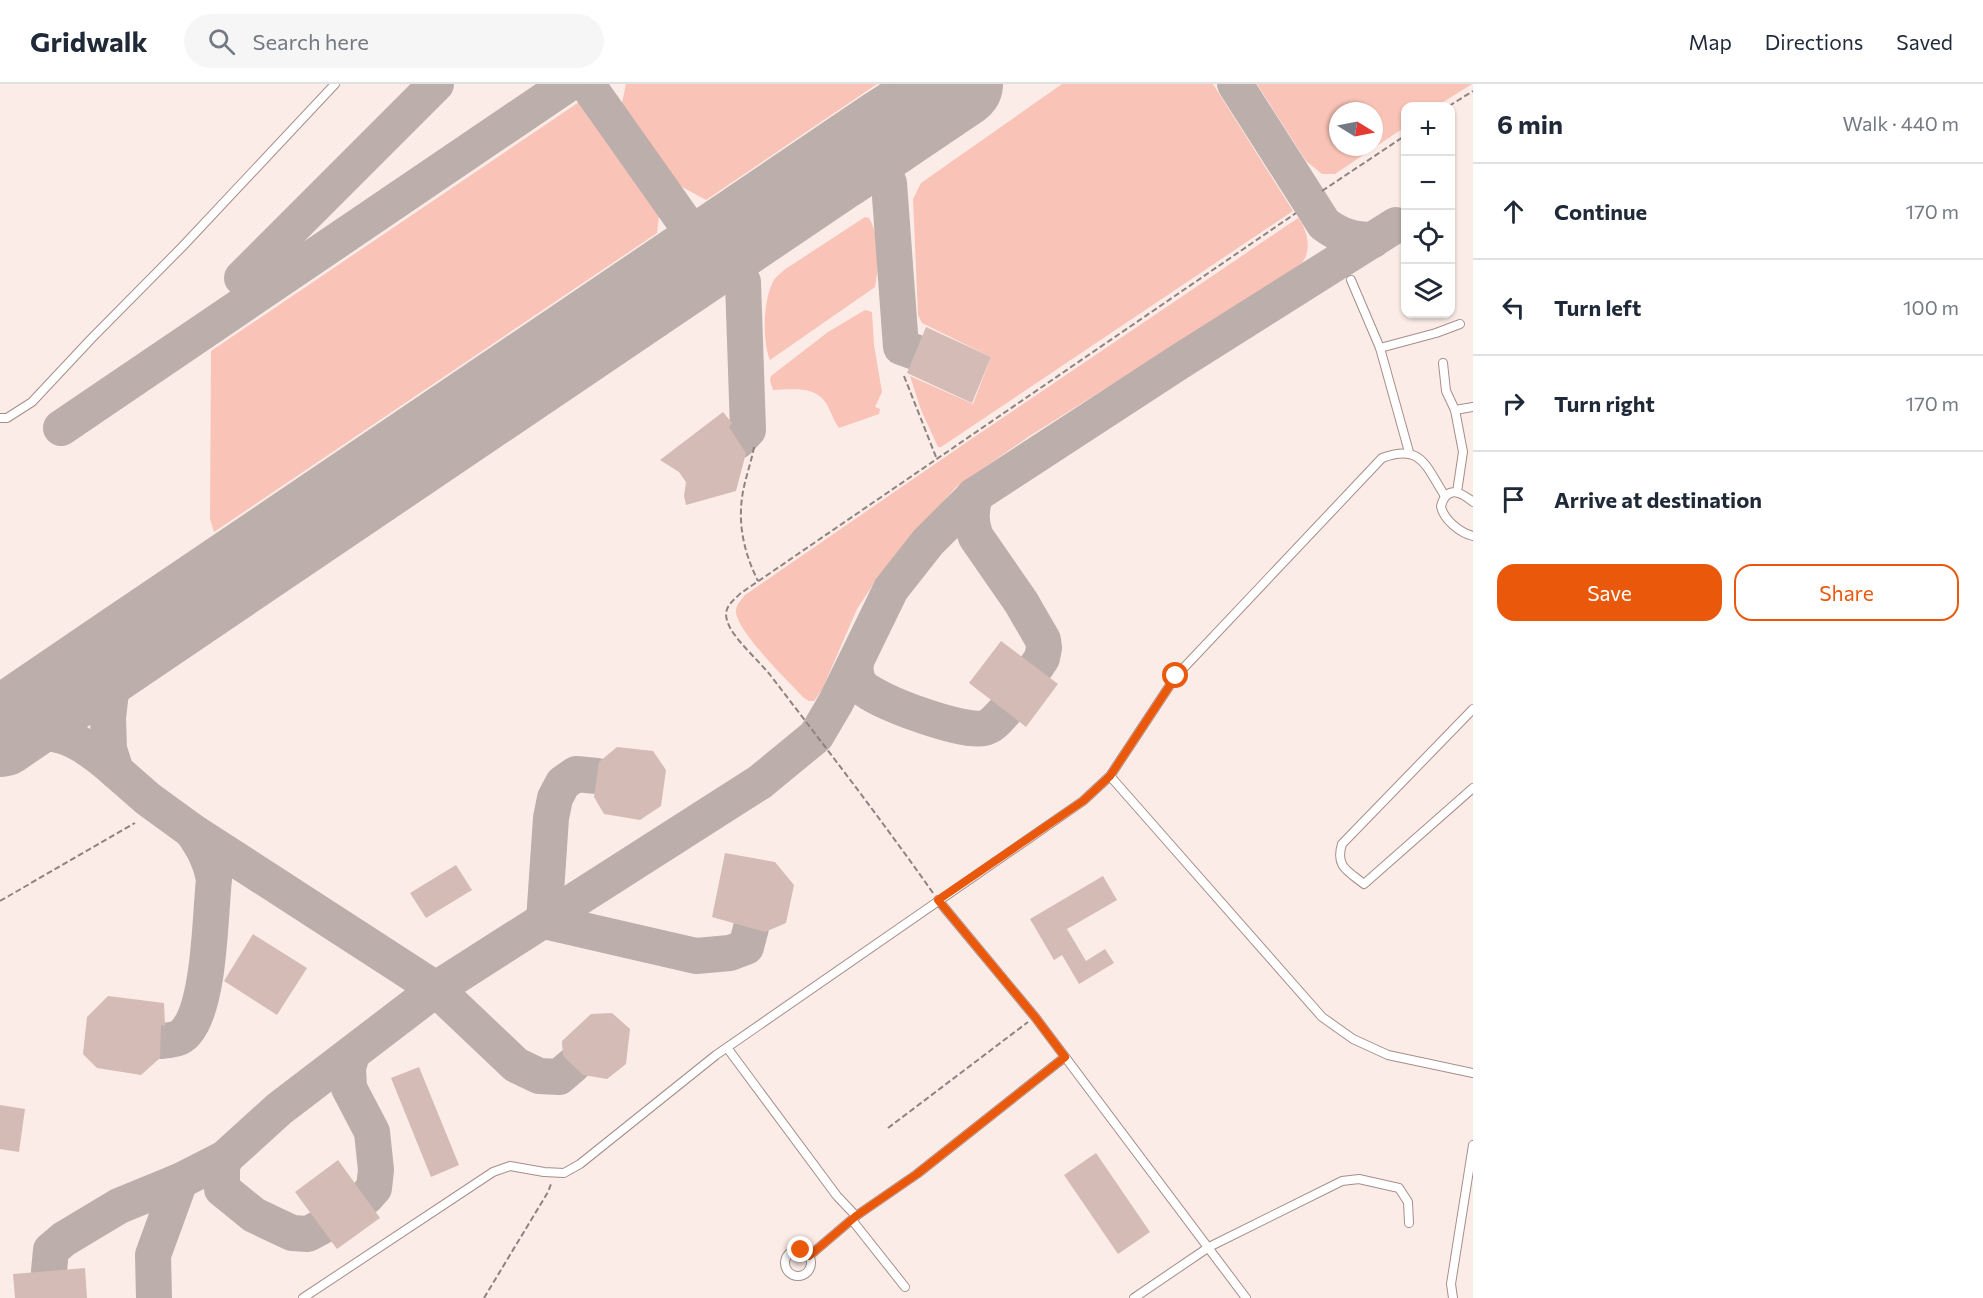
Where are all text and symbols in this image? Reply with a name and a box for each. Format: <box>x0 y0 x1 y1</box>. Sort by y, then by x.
search box <box>184 14 604 68</box>
text: Gridwalk <box>30 24 148 58</box>
icon: search <box>205 25 238 58</box>
text: Search here <box>253 28 369 55</box>
text: Map <box>1689 29 1732 54</box>
text: Directions <box>1765 29 1863 54</box>
text: Saved <box>1896 29 1953 54</box>
north arrow <box>1329 102 1383 156</box>
map controls <box>1401 102 1455 318</box>
button: + <box>1401 102 1455 156</box>
text: 6 min <box>1497 108 1563 139</box>
text: Walk · 440 m <box>1843 111 1959 135</box>
button: − <box>1401 156 1455 210</box>
icon: ahead <box>1497 195 1530 228</box>
text: Continue <box>1554 198 1647 225</box>
text: 170 m <box>1906 199 1959 223</box>
button: locate <box>1401 210 1455 264</box>
button: layers <box>1401 264 1455 318</box>
icon: left <box>1497 291 1530 324</box>
text: Turn left <box>1554 294 1641 321</box>
text: 100 m <box>1903 295 1959 319</box>
icon: right <box>1497 387 1530 420</box>
text: Turn right <box>1554 390 1655 417</box>
text: 170 m <box>1906 391 1959 415</box>
icon: arrive <box>1497 483 1530 516</box>
text: Arrive at destination <box>1554 486 1762 513</box>
button: Save <box>1497 564 1722 621</box>
button: Share <box>1734 564 1959 621</box>
route start <box>1162 662 1188 688</box>
route end <box>787 1236 813 1262</box>

